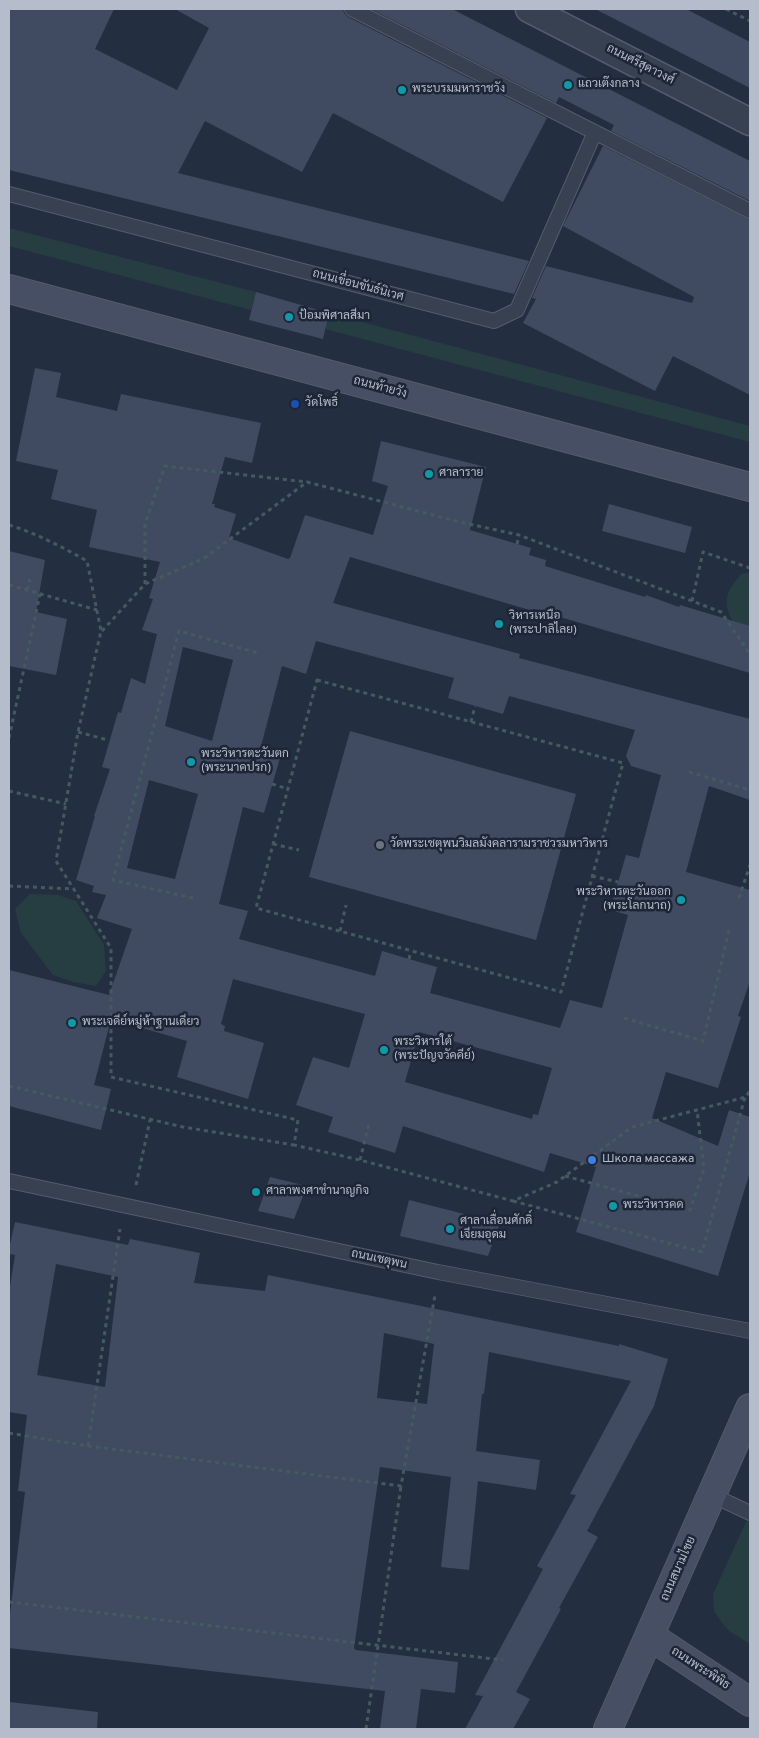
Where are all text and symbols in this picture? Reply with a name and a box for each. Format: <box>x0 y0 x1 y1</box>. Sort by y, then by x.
street label: ถนนศรีสุดาวงศ์ <box>604 42 676 88</box>
place label: แถวเต๊งกลาง <box>578 78 640 92</box>
marker: แถวเต๊งกลาง <box>562 79 574 91</box>
place label: พระบรมมหาราชวัง <box>412 83 505 97</box>
marker: พระบรมมหาราชวัง <box>396 84 408 96</box>
street label: ถนนเขื่อนขันธ์นิเวศ <box>311 267 405 305</box>
place label: ป้อมพิศาลสีมา <box>299 310 370 324</box>
marker: ป้อมพิศาลสีมา <box>283 311 295 323</box>
street label: ถนนท้ายวัง <box>352 374 408 402</box>
place label: วัดโพธิ์ <box>305 397 338 411</box>
marker: วัดโพธิ์ <box>289 398 301 410</box>
place label: ศาลาราย <box>439 467 483 481</box>
marker: ศาลาราย <box>423 468 435 480</box>
place label: วิหารเหนือ (พระปาลิไลย) <box>509 610 577 638</box>
marker: วิหารเหนือ (พระปาลิไลย) <box>493 618 505 630</box>
place label: พระวิหารตะวันตก (พระนาคปรก) <box>201 748 289 776</box>
marker: พระวิหารตะวันตก (พระนาคปรก) <box>185 756 197 768</box>
place label: วัดพระเชตุพนวิมลมังคลารามราชวรมหาวิหาร <box>390 838 608 852</box>
marker: วัดพระเชตุพนวิมลมังคลารามราชวรมหาวิหาร <box>374 839 386 851</box>
place label: พระวิหารตะวันออก (พระโลกนาถ) <box>576 886 671 914</box>
marker: พระวิหารตะวันออก (พระโลกนาถ) <box>675 894 687 906</box>
place label: พระเจดีย์หมู่ห้าฐานเดียว <box>82 1016 199 1030</box>
marker: พระเจดีย์หมู่ห้าฐานเดียว <box>66 1017 78 1029</box>
place label: พระวิหารใต้ (พระปัญจวัคคีย์) <box>394 1036 475 1064</box>
marker: พระวิหารใต้ (พระปัญจวัคคีย์) <box>378 1044 390 1056</box>
place label: Школа массажа <box>602 1153 694 1167</box>
marker: Школа массажа <box>586 1154 598 1166</box>
place label: ศาลาพงศาชำนาญกิจ <box>266 1185 369 1199</box>
marker: ศาลาพงศาชำนาญกิจ <box>250 1186 262 1198</box>
place label: พระวิหารคด <box>623 1199 684 1213</box>
marker: พระวิหารคด <box>607 1200 619 1212</box>
place label: ศาลาเลื่อนศักดิ์ เจียมอุดม <box>460 1215 532 1243</box>
marker: ศาลาเลื่อนศักดิ์ เจียมอุดม <box>444 1223 456 1235</box>
street label: ถนนเชตุพน <box>350 1247 408 1273</box>
street label: ถนนสนามไชย <box>658 1535 700 1603</box>
street label: ถนนพระพิพิธ <box>668 1645 732 1693</box>

